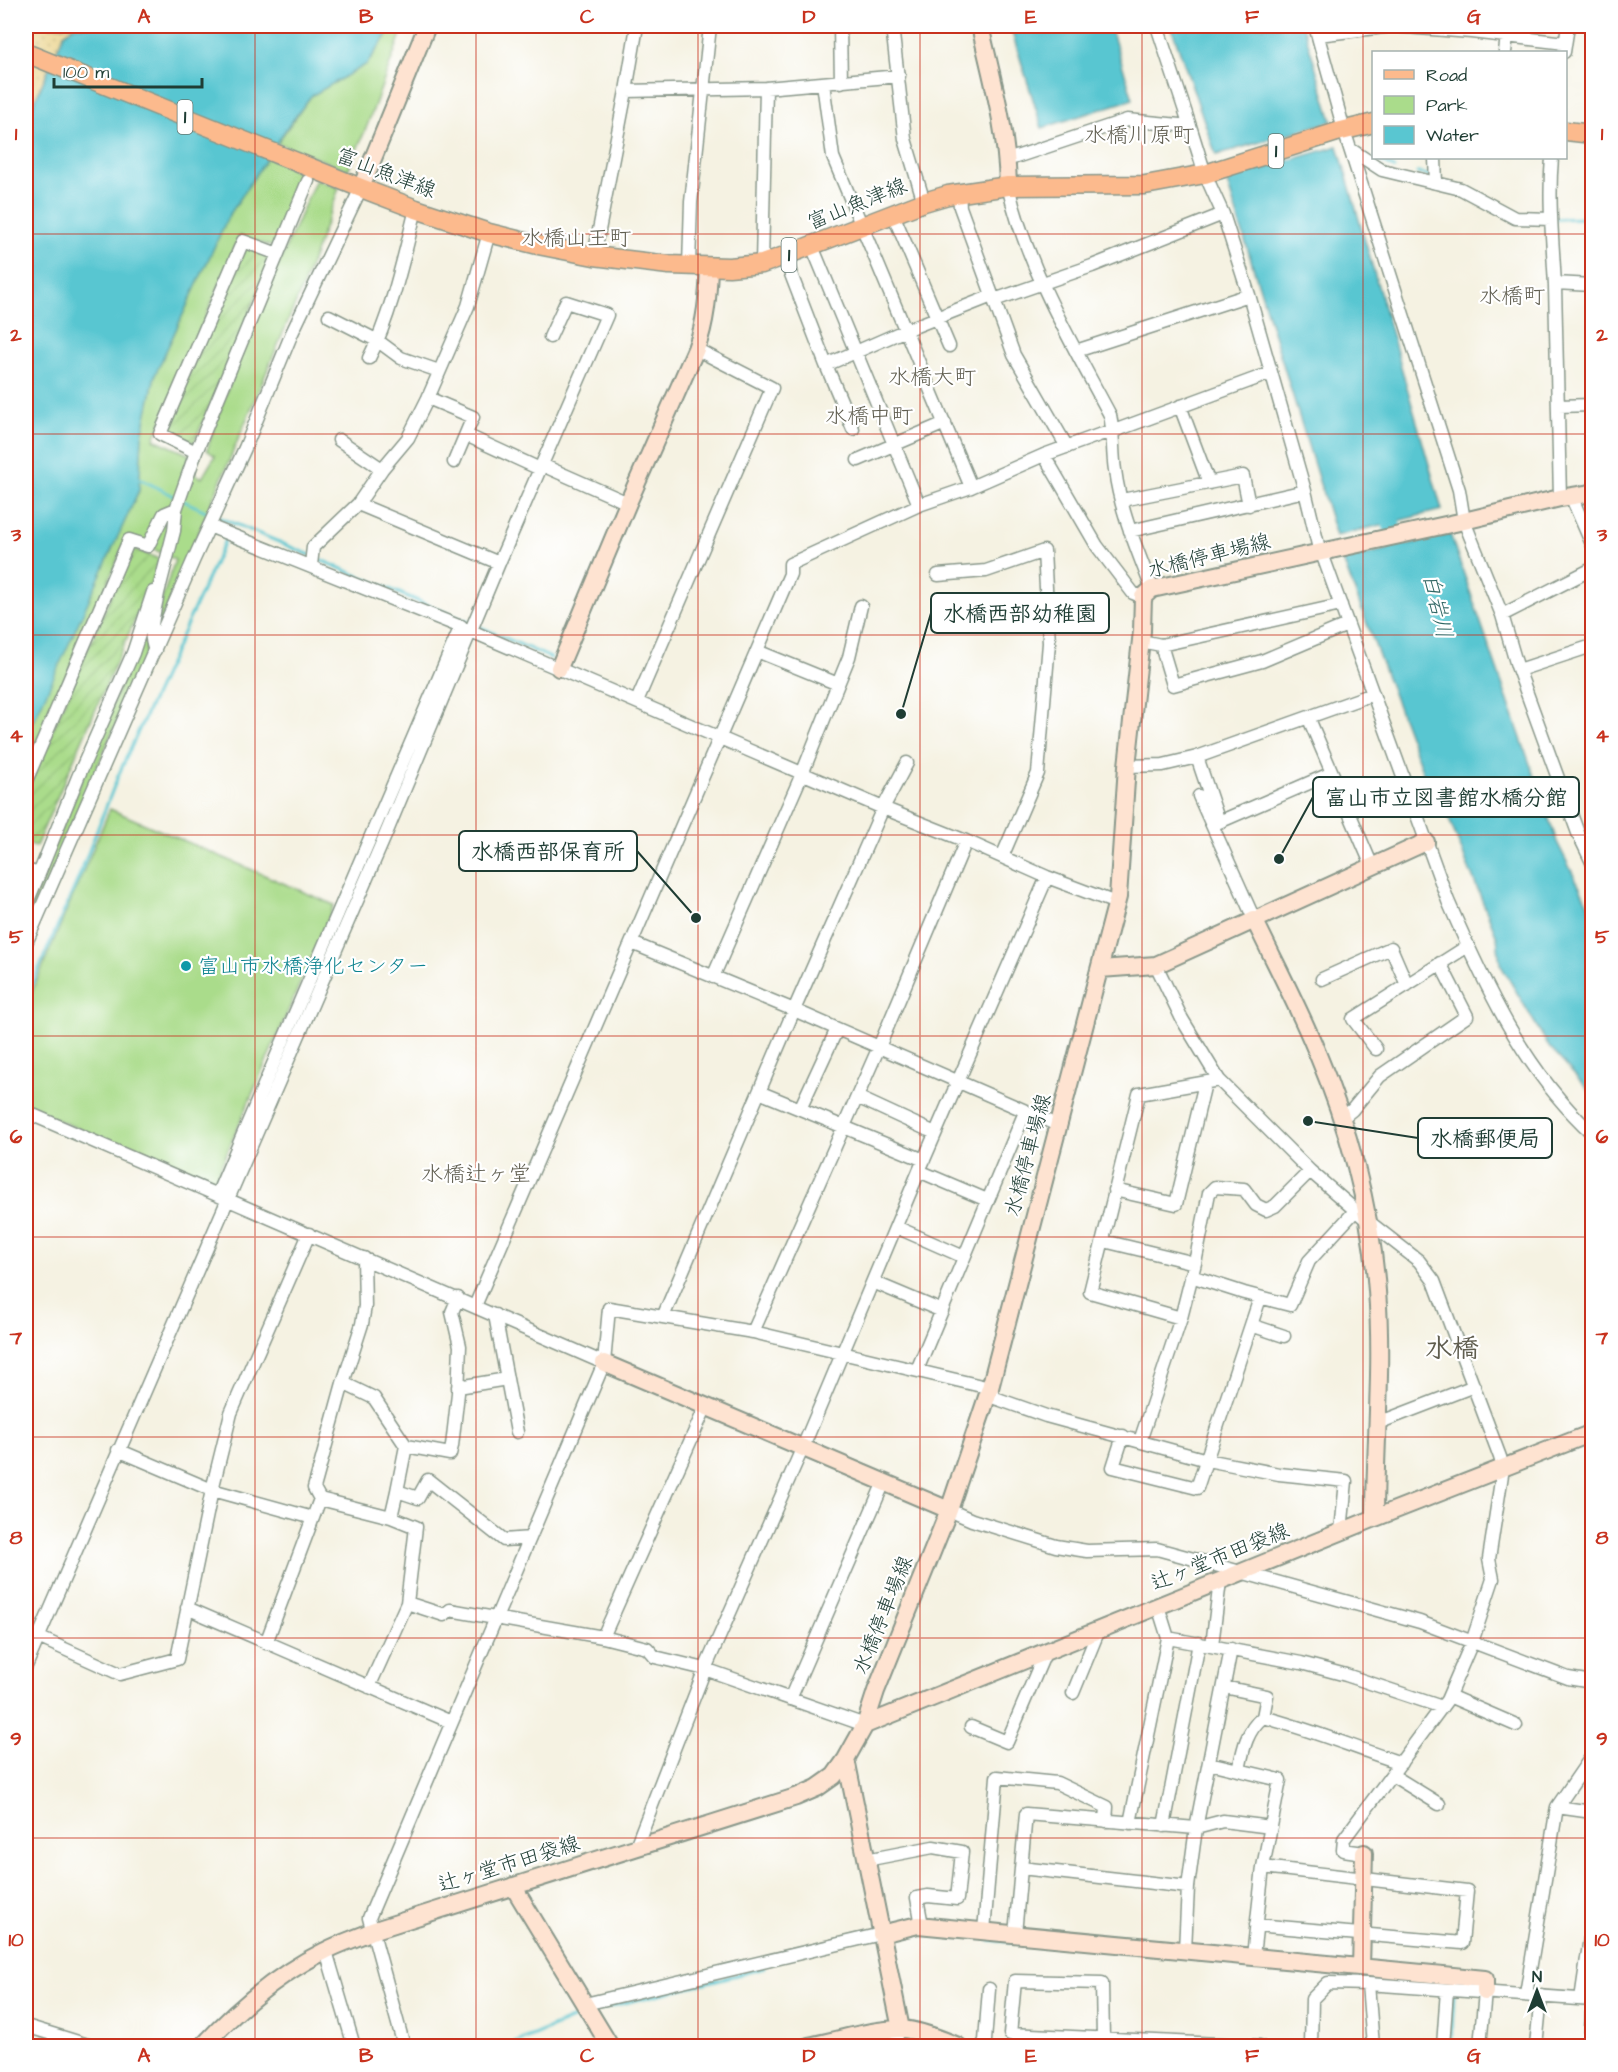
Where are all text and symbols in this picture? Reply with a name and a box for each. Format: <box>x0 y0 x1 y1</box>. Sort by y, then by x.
text: A <box>138 3 151 31</box>
text: B <box>359 3 374 31</box>
text: C <box>580 3 595 31</box>
text: D <box>803 3 816 31</box>
text: E <box>1025 3 1037 31</box>
text: F <box>1245 3 1260 31</box>
text: G <box>1467 3 1481 31</box>
scale bar <box>54 51 202 89</box>
legend <box>1372 51 1567 159</box>
text: 100 m <box>63 60 109 85</box>
text: Road <box>1426 63 1467 88</box>
text: Park <box>1426 93 1468 118</box>
road number: 1 <box>178 100 192 134</box>
text: 1 <box>15 120 18 148</box>
district label: 水橋川原町 <box>1084 120 1194 151</box>
text: 1 <box>1601 120 1604 148</box>
text: Water <box>1426 123 1479 148</box>
road number: 1 <box>1268 134 1284 168</box>
street label: 富山魚津線 <box>332 141 440 205</box>
street label: 富山魚津線 <box>803 171 911 237</box>
district label: 水橋山王町 <box>521 223 631 254</box>
road number: 1 <box>782 238 796 272</box>
district label: 水橋町 <box>1479 281 1545 312</box>
text: 2 <box>9 321 22 349</box>
text: 2 <box>1595 321 1608 349</box>
district label: 水橋大町 <box>888 362 976 393</box>
district label: 水橋中町 <box>825 401 913 432</box>
text: 3 <box>10 521 22 549</box>
text: 3 <box>1596 521 1608 549</box>
street label: 水橋停車場線 <box>1144 527 1274 585</box>
water label: 白岩川 <box>1414 570 1460 642</box>
callout: 水橋西部幼稚園 <box>931 593 1109 633</box>
text: 水橋西部幼稚園 <box>943 599 1097 630</box>
text: 4 <box>9 722 23 750</box>
text: 4 <box>1595 722 1609 750</box>
callout: 富山市立図書館水橋分館 <box>1313 777 1579 817</box>
text: 富山市立図書館水橋分館 <box>1325 783 1567 814</box>
callout: 水橋西部保育所 <box>459 831 637 871</box>
text: 水橋西部保育所 <box>471 837 625 868</box>
text: 5 <box>9 923 24 951</box>
text: 5 <box>1595 923 1610 951</box>
place label: 富山市水橋浄化センター <box>198 952 428 981</box>
marker: 富山市水橋浄化センター <box>179 959 193 973</box>
street label: 水橋停車場線 <box>998 1090 1058 1220</box>
callout: 水橋郵便局 <box>1418 1118 1552 1158</box>
text: 6 <box>10 1123 23 1151</box>
text: 6 <box>1596 1123 1609 1151</box>
text: 水橋郵便局 <box>1430 1124 1540 1155</box>
district label: 水橋辻ヶ堂 <box>421 1159 531 1190</box>
text: 7 <box>9 1324 23 1352</box>
text: 7 <box>1595 1324 1609 1352</box>
district label: 水橋 <box>1425 1330 1479 1368</box>
street label: 辻ヶ堂市田袋線 <box>1146 1516 1294 1598</box>
text: 8 <box>10 1524 23 1552</box>
text: 8 <box>1596 1524 1609 1552</box>
street label: 水橋停車場線 <box>846 1551 920 1679</box>
text: 9 <box>10 1725 22 1753</box>
text: 9 <box>1596 1725 1608 1753</box>
street label: 辻ヶ堂市田袋線 <box>434 1829 584 1899</box>
text: 10 <box>8 1926 24 1954</box>
text: 10 <box>1594 1926 1610 1954</box>
north arrow <box>1507 1961 1567 2021</box>
text: N <box>1532 1966 1542 1988</box>
text: A <box>138 2042 151 2070</box>
text: B <box>359 2042 374 2070</box>
text: C <box>580 2042 595 2070</box>
text: D <box>803 2042 816 2070</box>
text: E <box>1025 2042 1037 2070</box>
text: F <box>1245 2042 1260 2070</box>
text: G <box>1467 2042 1481 2070</box>

